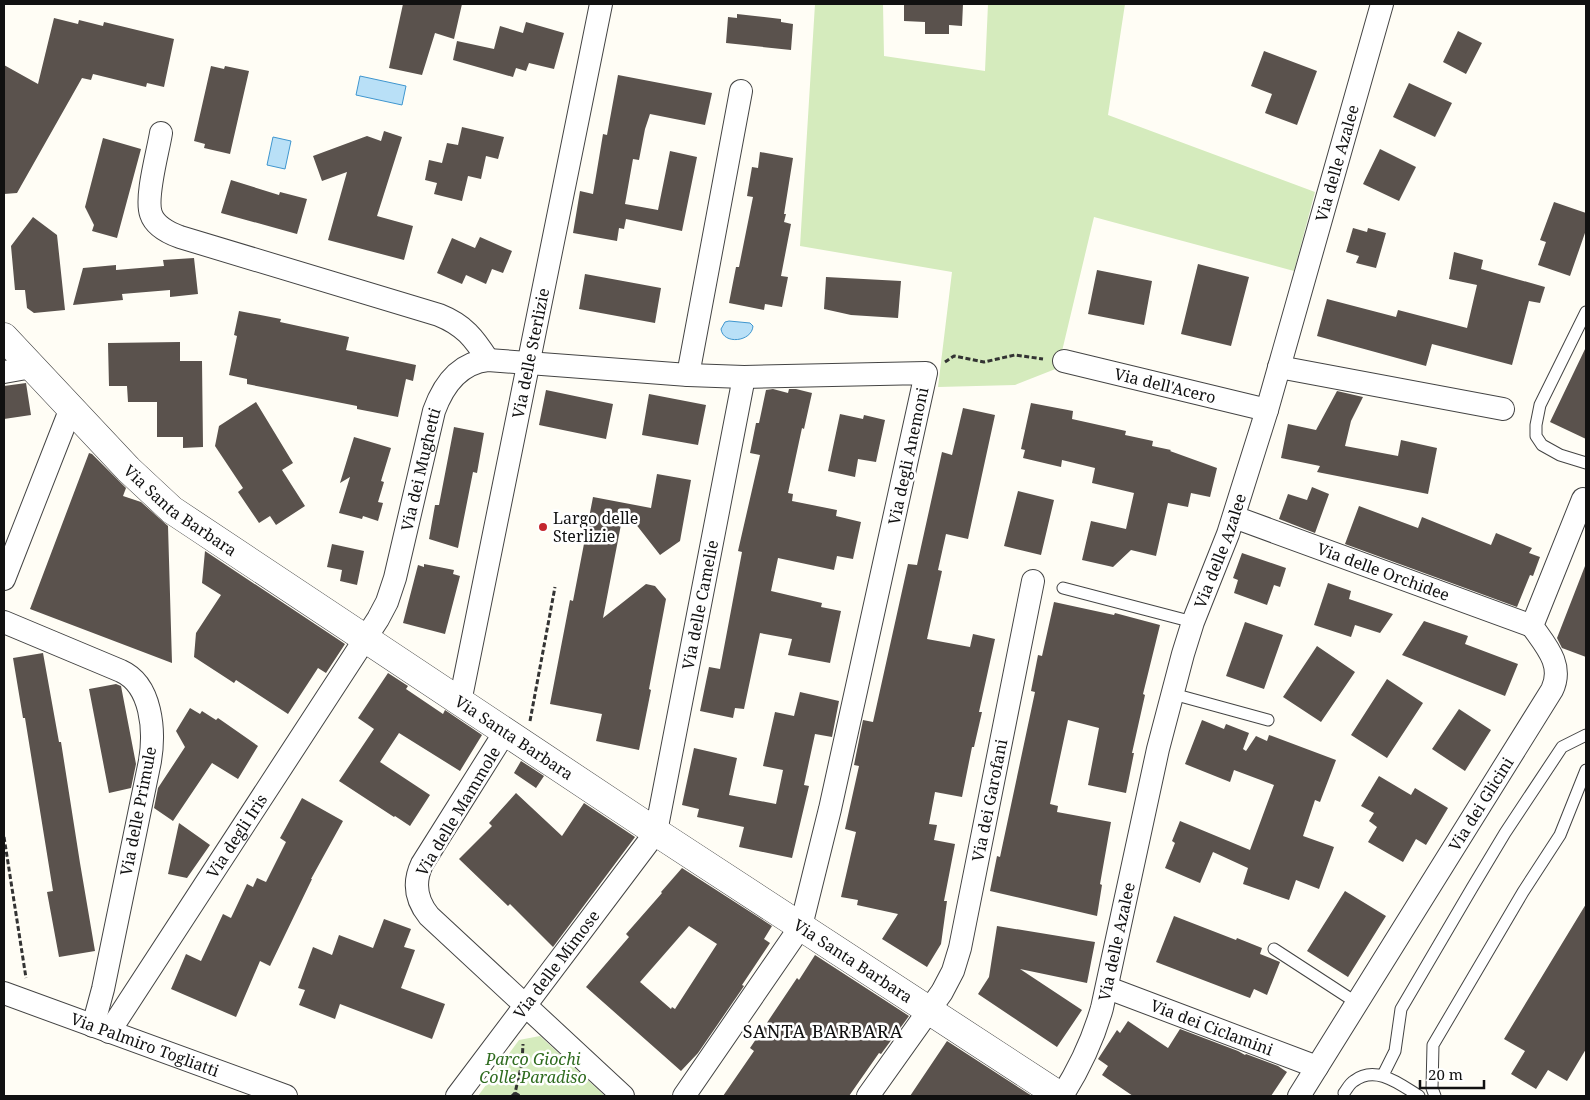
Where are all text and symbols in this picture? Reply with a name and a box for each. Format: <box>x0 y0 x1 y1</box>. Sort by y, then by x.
street label: Via delle Azalee <box>1310 102 1364 224</box>
street label: Via delle Sterlizie <box>507 286 554 420</box>
street label: Via dell'Acero <box>1112 363 1218 408</box>
street label: Via degli Anemoni <box>883 385 933 527</box>
street label: Via dei Mughetti <box>395 404 445 533</box>
street label: Via Santa Barbara <box>119 459 241 561</box>
street label: Via delle Azalee <box>1189 491 1251 611</box>
place label: Largo delle Sterlizie <box>553 507 638 547</box>
marker: Largo delle Sterlizie <box>537 521 549 533</box>
street label: Via delle Orchidee <box>1314 537 1453 606</box>
street label: Via delle Camelie <box>677 538 723 671</box>
street label: Via Santa Barbara <box>450 690 578 785</box>
street label: Via dei Garofani <box>966 737 1012 863</box>
street label: Via delle Mammole <box>411 742 505 880</box>
street label: Via delle Primule <box>115 744 161 878</box>
street label: Via dei Glicini <box>1443 753 1519 855</box>
street label: Via degli Iris <box>201 790 272 882</box>
street label: Via delle Azalee <box>1093 880 1140 1003</box>
street label: Via delle Mimose <box>508 906 604 1023</box>
street label: Via Santa Barbara <box>789 914 917 1008</box>
street label: Via dei Ciclamini <box>1147 994 1276 1060</box>
street label: Via Palmiro Togliatti <box>68 1007 222 1082</box>
district label: SANTA BARBARA <box>743 1019 903 1043</box>
park label: Parco Giochi Colle Paradiso <box>479 1048 587 1088</box>
scale bar <box>1420 1058 1484 1090</box>
text: 20 m <box>1428 1064 1463 1084</box>

